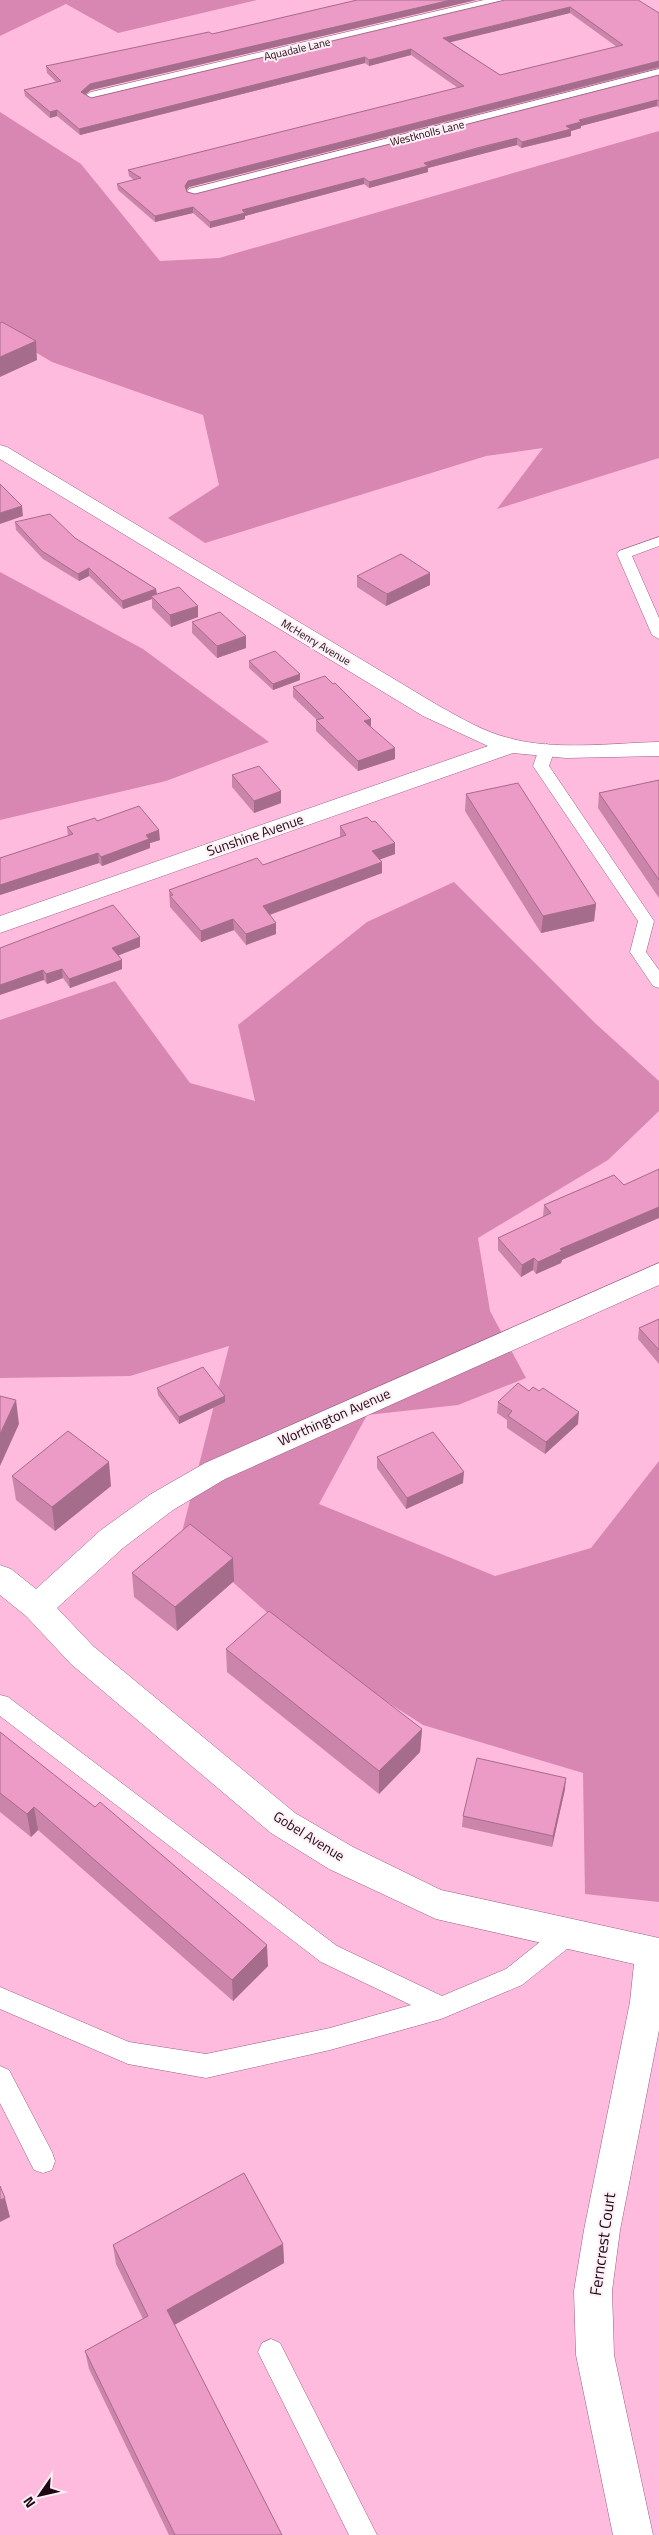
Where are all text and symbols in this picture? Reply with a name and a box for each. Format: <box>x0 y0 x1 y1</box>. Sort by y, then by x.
street label: Aquadale Lane <box>262 33 332 64</box>
street label: Westknolls Lane <box>388 116 466 150</box>
street label: McHenry Avenue <box>278 615 354 669</box>
street label: Sunshine Avenue <box>204 808 306 861</box>
street label: Worthington Avenue <box>274 1382 393 1451</box>
street label: Gobel Avenue <box>270 1805 349 1866</box>
street label: Ferncrest Court <box>583 2190 621 2297</box>
north arrow <box>15 2470 65 2520</box>
text: N <box>17 2493 40 2512</box>

